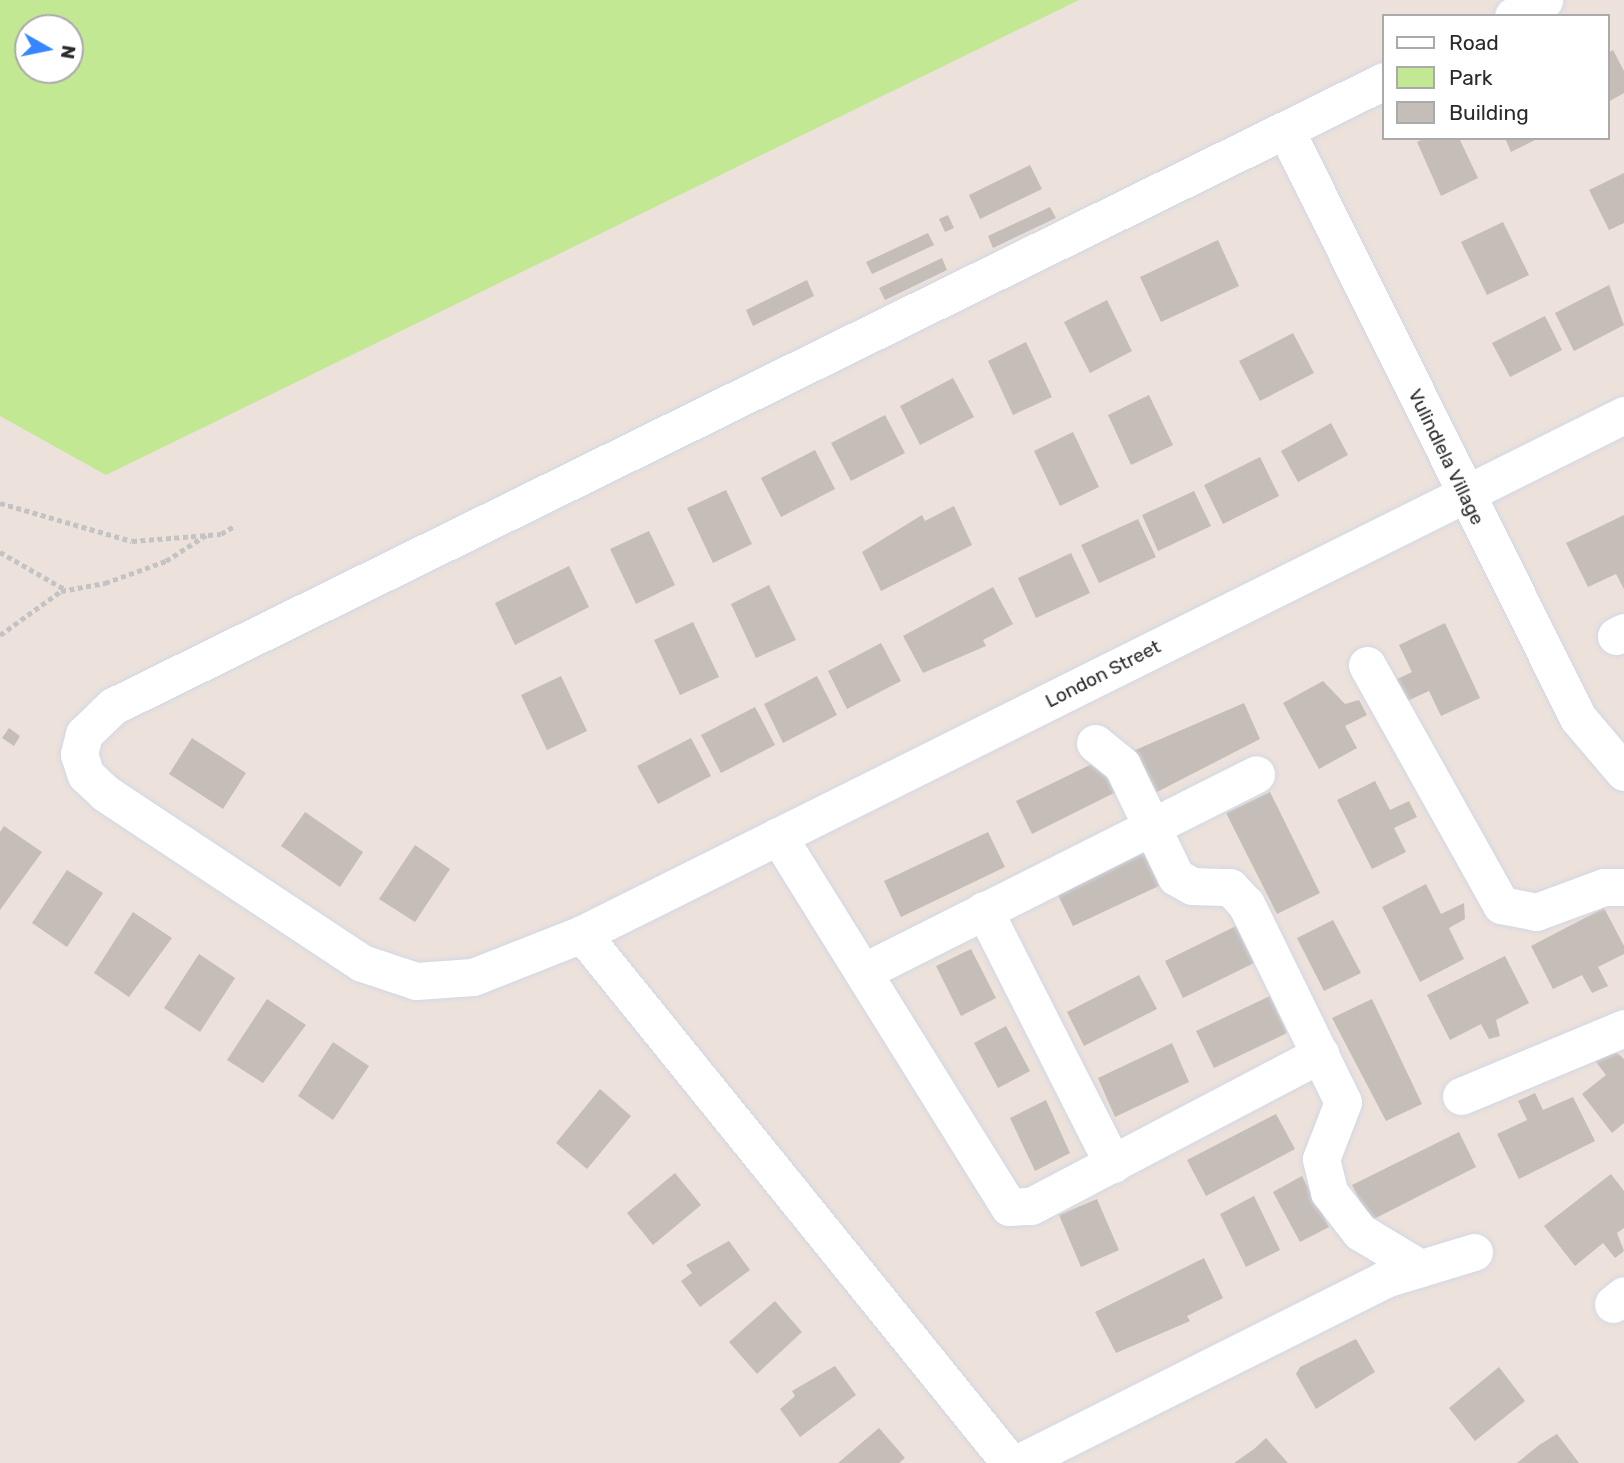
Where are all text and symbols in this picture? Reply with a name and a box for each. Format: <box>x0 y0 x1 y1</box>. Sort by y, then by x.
north arrow <box>14 14 84 84</box>
legend <box>1382 14 1610 140</box>
text: Road <box>1449 30 1499 55</box>
text: N <box>56 43 81 61</box>
text: Park <box>1449 65 1493 90</box>
text: Building <box>1449 100 1529 125</box>
street label: Vulindlela Village <box>1403 385 1489 529</box>
street label: London Street <box>1042 635 1164 713</box>

